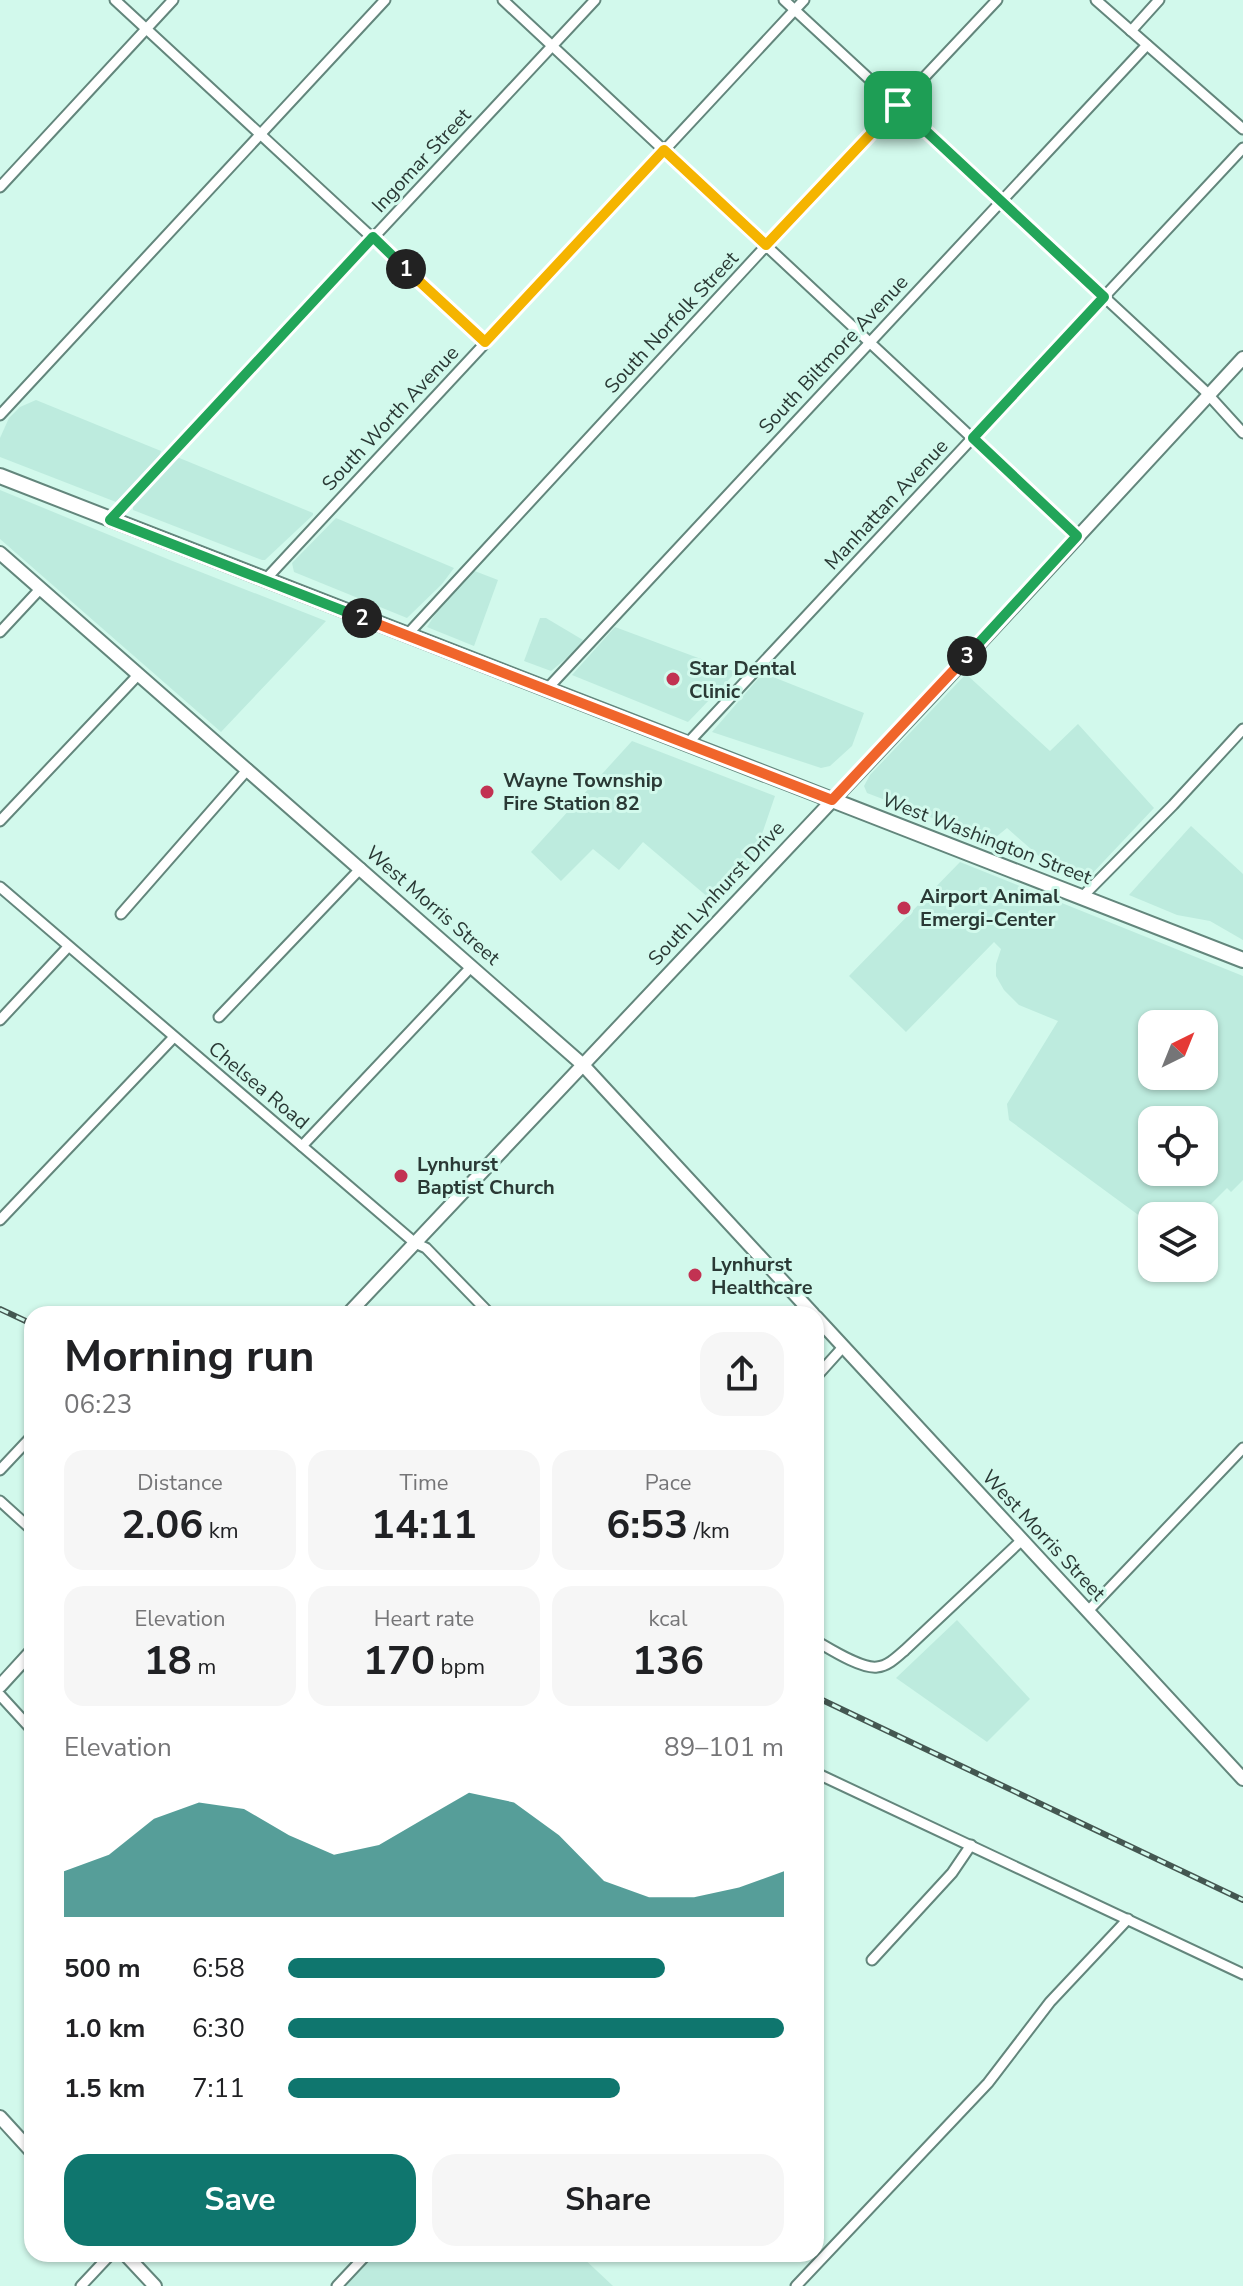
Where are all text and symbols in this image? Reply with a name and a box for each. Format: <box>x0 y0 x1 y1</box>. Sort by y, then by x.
pin <box>864 71 932 139</box>
icon: arrive <box>876 83 920 127</box>
street label: Ingomar Street <box>366 101 478 219</box>
street label: South Norfolk Street <box>598 245 745 399</box>
pin: 1 <box>386 249 426 289</box>
text: 1 <box>399 254 413 284</box>
street label: South Biltmore Avenue <box>753 269 914 440</box>
street label: South Worth Avenue <box>316 340 465 497</box>
street label: Manhattan Avenue <box>819 433 954 576</box>
pin: 2 <box>342 598 382 638</box>
text: 2 <box>355 603 369 633</box>
pin: 3 <box>947 636 987 676</box>
text: 3 <box>960 641 974 671</box>
place label: Star Dental Clinic <box>689 655 797 705</box>
marker: Star Dental Clinic <box>664 670 682 688</box>
place label: Wayne Township Fire Station 82 <box>503 767 663 817</box>
marker: Wayne Township Fire Station 82 <box>478 783 496 801</box>
street label: West Washington Street <box>878 786 1096 891</box>
street label: South Lynhurst Drive <box>642 815 791 971</box>
street label: West Morris Street <box>360 840 506 972</box>
place label: Airport Animal Emergi-Center <box>920 883 1060 933</box>
marker: Airport Animal Emergi-Center <box>895 899 913 917</box>
north arrow <box>1138 1010 1218 1090</box>
map controls <box>1138 1010 1218 1282</box>
street label: Chelsea Road <box>203 1035 315 1136</box>
button: locate <box>1138 1106 1218 1186</box>
place label: Lynhurst Baptist Church <box>417 1151 555 1201</box>
marker: Lynhurst Baptist Church <box>392 1167 410 1185</box>
button: layers <box>1138 1202 1218 1282</box>
place label: Lynhurst Healthcare <box>711 1251 813 1301</box>
marker: Lynhurst Healthcare <box>686 1266 704 1284</box>
text: Morning run <box>64 1327 314 1387</box>
button: share <box>700 1332 784 1416</box>
text: 06:23 <box>64 1387 132 1422</box>
street label: West Morris Street <box>976 1464 1112 1607</box>
text: Distance <box>137 1468 223 1498</box>
text: Time <box>400 1468 448 1498</box>
text: Pace <box>645 1468 691 1498</box>
text: 2.06 <box>121 1498 203 1552</box>
text: 14:11 <box>371 1498 477 1552</box>
text: 6:53 <box>606 1498 688 1552</box>
text: km <box>203 1516 239 1546</box>
text: /km <box>688 1516 730 1546</box>
text: Elevation <box>134 1604 226 1634</box>
text: Heart rate <box>374 1604 474 1634</box>
text: kcal <box>649 1604 688 1634</box>
text: 18 <box>144 1634 192 1688</box>
text: 170 <box>363 1634 435 1688</box>
text: 136 <box>632 1634 704 1688</box>
text: m <box>192 1652 216 1682</box>
text: bpm <box>435 1652 485 1682</box>
text: Elevation <box>64 1730 172 1765</box>
text: 89–101 m <box>664 1730 784 1765</box>
text: 500 m <box>64 1951 141 1986</box>
text: 6:58 <box>192 1951 245 1986</box>
text: 1.0 km <box>64 2011 145 2046</box>
text: 6:30 <box>192 2011 245 2046</box>
text: 1.5 km <box>64 2071 145 2106</box>
text: 7:11 <box>192 2071 245 2106</box>
button: Save <box>64 2154 416 2246</box>
button: Share <box>432 2154 784 2246</box>

